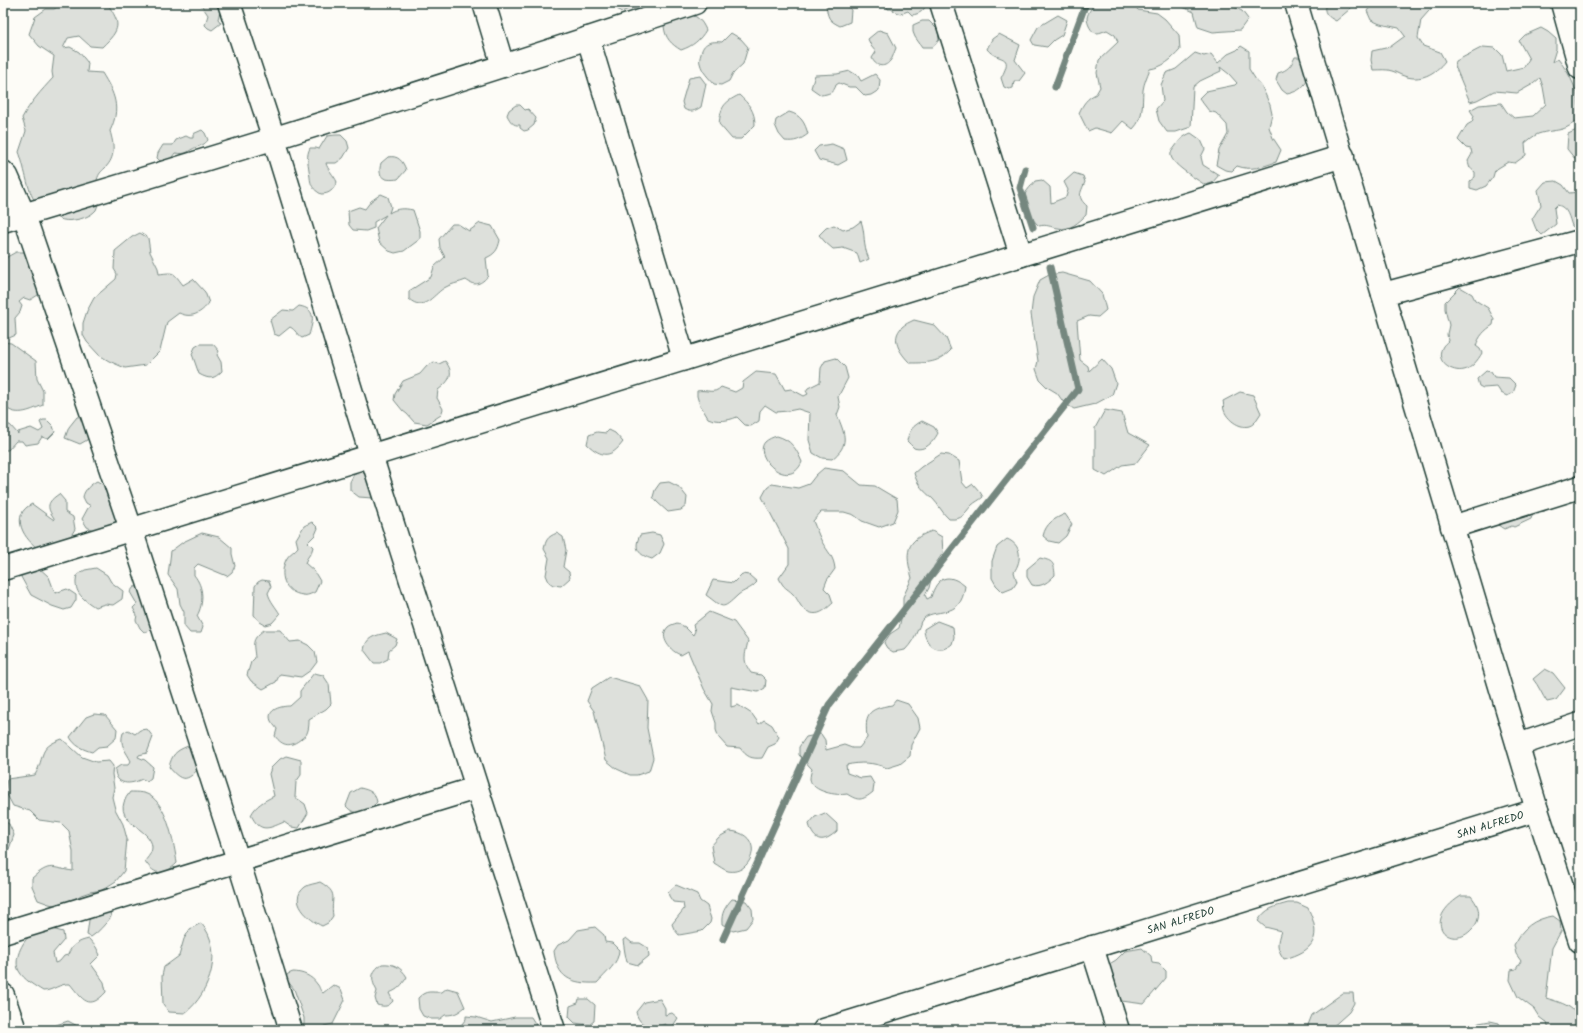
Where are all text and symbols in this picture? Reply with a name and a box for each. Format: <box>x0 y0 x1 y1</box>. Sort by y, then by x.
street label: SAN ALFREDO <box>1454 807 1526 844</box>
street label: SAN ALFREDO <box>1145 902 1217 940</box>

